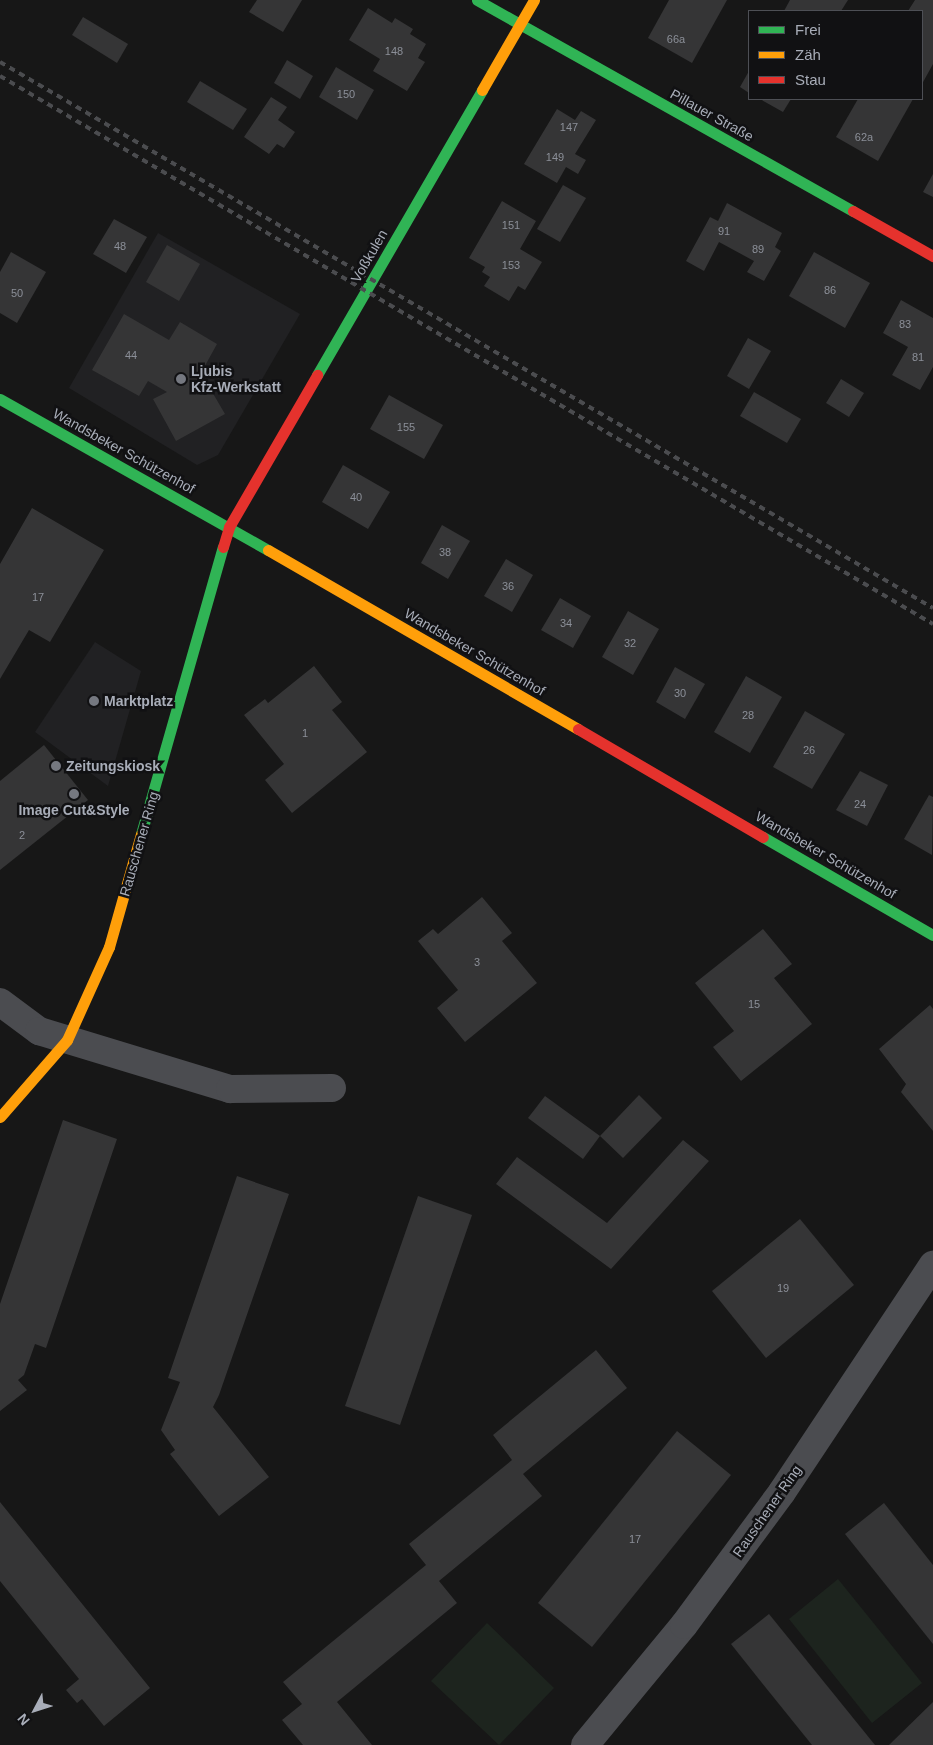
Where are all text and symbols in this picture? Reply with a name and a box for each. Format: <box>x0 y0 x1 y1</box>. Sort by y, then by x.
legend <box>748 10 923 100</box>
text: Frei <box>795 21 821 38</box>
house number: 66a <box>667 32 685 46</box>
house number: 148 <box>385 44 403 58</box>
text: Zäh <box>795 46 821 63</box>
text: Stau <box>795 71 826 88</box>
street label: Pillauer Straße <box>667 85 757 145</box>
house number: 150 <box>337 87 355 101</box>
house number: 147 <box>560 120 578 134</box>
house number: 62a <box>855 130 873 144</box>
house number: 149 <box>546 150 564 164</box>
house number: 151 <box>502 218 520 232</box>
house number: 91 <box>718 224 730 238</box>
street label: Voßkulen <box>347 227 391 285</box>
house number: 48 <box>114 239 126 253</box>
house number: 89 <box>752 242 764 256</box>
house number: 153 <box>502 258 520 272</box>
house number: 86 <box>824 283 836 297</box>
house number: 50 <box>11 286 23 300</box>
house number: 83 <box>899 317 911 331</box>
house number: 44 <box>125 348 137 362</box>
house number: 81 <box>912 350 924 364</box>
place label: Ljubis Kfz-Werkstatt <box>191 363 281 396</box>
marker: Ljubis Kfz-Werkstatt <box>175 373 187 385</box>
street label: Wandsbeker Schützenhof <box>50 405 198 497</box>
house number: 155 <box>397 420 415 434</box>
house number: 40 <box>350 490 362 504</box>
house number: 38 <box>439 545 451 559</box>
house number: 36 <box>502 579 514 593</box>
house number: 17 <box>32 590 44 604</box>
street label: Wandsbeker Schützenhof <box>402 605 548 699</box>
house number: 34 <box>560 616 572 630</box>
house number: 32 <box>624 636 636 650</box>
house number: 30 <box>674 686 686 700</box>
place label: Marktplatz <box>104 693 173 709</box>
marker: Marktplatz <box>88 695 100 707</box>
house number: 28 <box>742 708 754 722</box>
house number: 1 <box>302 726 308 740</box>
house number: 26 <box>803 743 815 757</box>
place label: Zeitungskiosk <box>66 758 160 774</box>
marker: Zeitungskiosk <box>50 760 62 772</box>
marker: Image Cut&Style <box>68 788 80 800</box>
street label: Rauschener Ring <box>116 790 162 898</box>
house number: 24 <box>854 797 866 811</box>
place label: Image Cut&Style <box>18 802 130 818</box>
street label: Wandsbeker Schützenhof <box>753 808 899 902</box>
house number: 2 <box>19 828 25 842</box>
house number: 3 <box>474 955 480 969</box>
house number: 15 <box>748 997 760 1011</box>
house number: 19 <box>777 1281 789 1295</box>
street label: Rauschener Ring <box>729 1462 805 1560</box>
house number: 17 <box>629 1532 641 1546</box>
north arrow <box>10 1685 60 1735</box>
text: N <box>14 1711 33 1729</box>

